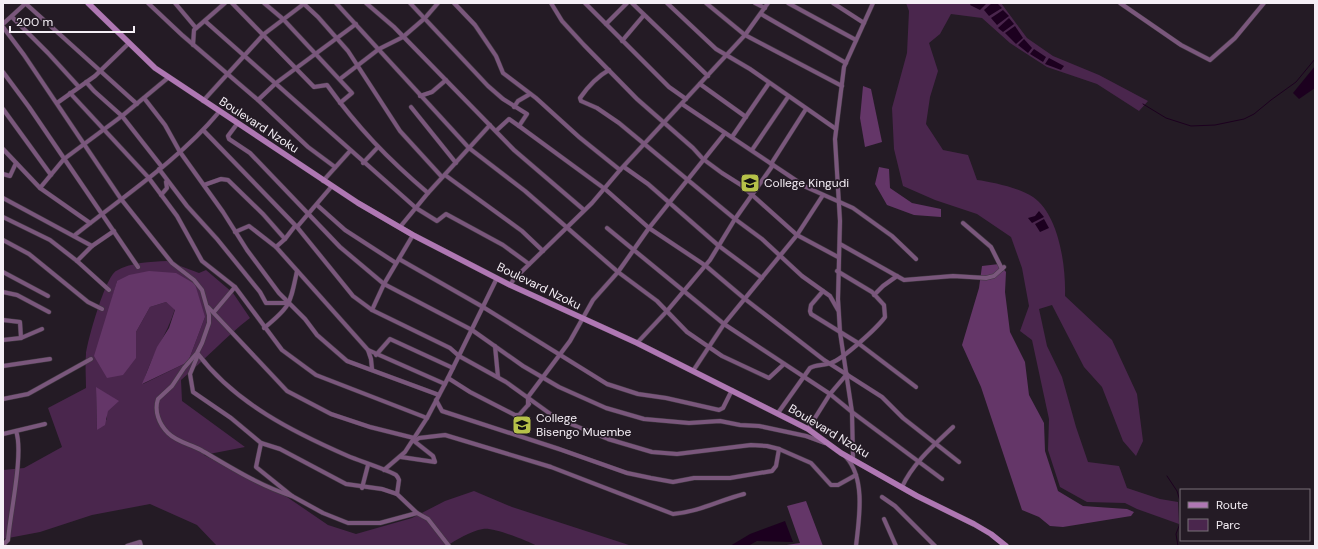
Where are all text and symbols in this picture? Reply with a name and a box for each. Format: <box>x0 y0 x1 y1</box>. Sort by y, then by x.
scale bar <box>10 8 134 34</box>
text: 200 m <box>16 14 53 30</box>
street label: Boulevard Nzoku <box>216 93 302 157</box>
school or university icon: College Kingudi <box>739 172 761 194</box>
place label: College Kingudi <box>764 175 849 191</box>
street label: Boulevard Nzoku <box>494 259 584 313</box>
street label: Boulevard Nzoku <box>786 401 873 462</box>
place label: College Bisengo Muembe <box>536 410 632 440</box>
school or university icon: College Bisengo Muembe <box>511 414 533 436</box>
legend <box>1180 489 1310 541</box>
text: Route <box>1216 497 1248 513</box>
text: Parc <box>1216 517 1240 533</box>

